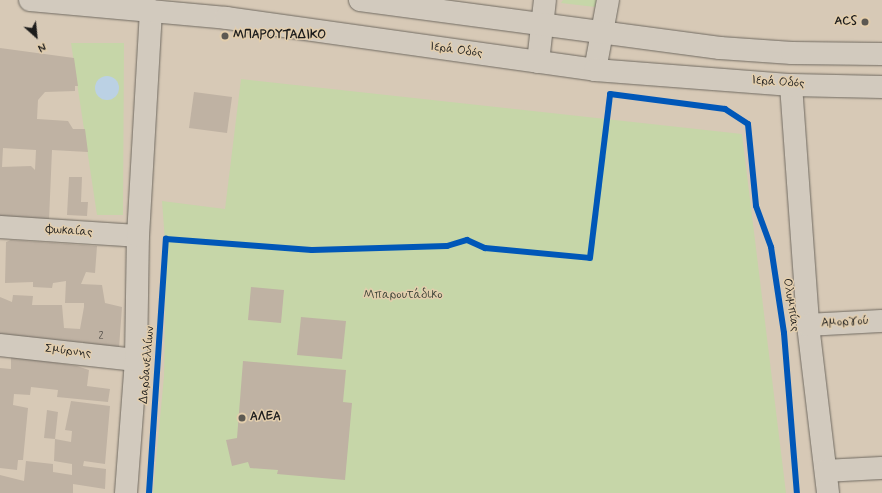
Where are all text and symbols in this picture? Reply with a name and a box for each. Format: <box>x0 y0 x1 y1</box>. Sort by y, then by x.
place label: ACS <box>835 15 857 29</box>
north arrow <box>16 16 56 56</box>
marker: ACS <box>860 17 870 27</box>
place label: ΜΠΑΡΟΥΤΑΔΙΚΟ <box>233 29 326 43</box>
marker: ΜΠΑΡΟΥΤΑΔΙΚΟ <box>220 31 230 41</box>
text: N <box>35 39 48 55</box>
street label: Ιερά Οδός <box>429 40 483 62</box>
street label: Ιερά Οδός <box>751 74 805 92</box>
street label: Φωκαίας <box>45 223 93 241</box>
street label: Ολυμπίας <box>779 277 801 333</box>
park label: Μπαρουτάδικο <box>363 289 443 303</box>
street label: Αμοργού <box>821 315 869 331</box>
street label: Δαρδανελλίων <box>137 326 159 404</box>
house number: 2 <box>99 331 103 343</box>
street label: Σμύρνης <box>44 342 92 362</box>
place label: ΑΛΕΑ <box>250 411 281 425</box>
marker: ΑΛΕΑ <box>237 413 247 423</box>

